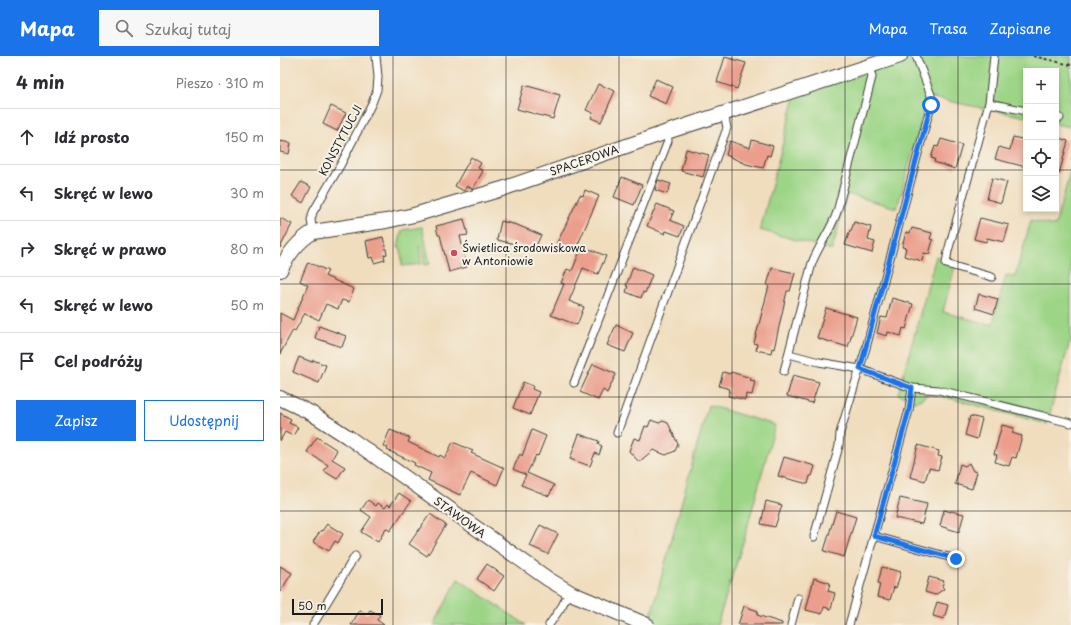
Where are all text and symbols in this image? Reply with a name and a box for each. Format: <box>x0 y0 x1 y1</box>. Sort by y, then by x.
search box <box>99 10 379 46</box>
text: Mapa <box>20 14 75 42</box>
icon: search <box>113 17 135 39</box>
text: Szukaj tutaj <box>145 17 231 40</box>
text: Mapa <box>869 18 907 39</box>
text: Trasa <box>929 18 967 39</box>
text: Zapisane <box>989 18 1051 39</box>
map controls <box>1023 68 1059 212</box>
button: + <box>1023 68 1059 104</box>
text: 4 min <box>16 69 64 95</box>
text: Pieszo · 310 m <box>176 73 264 92</box>
route start <box>922 96 940 114</box>
street label: KONSTYTUCJI <box>314 101 366 179</box>
button: − <box>1023 104 1059 140</box>
text: Idź prosto <box>54 125 129 148</box>
icon: ahead <box>16 126 38 148</box>
text: 150 m <box>225 127 264 146</box>
street label: SPACEROWA <box>547 140 621 180</box>
button: locate <box>1023 140 1059 176</box>
button: layers <box>1023 176 1059 212</box>
text: Skręć w lewo <box>54 181 153 204</box>
icon: left <box>16 182 38 204</box>
text: 30 m <box>230 183 264 202</box>
text: Skręć w prawo <box>54 237 167 260</box>
icon: right <box>16 238 38 260</box>
text: 80 m <box>230 239 264 258</box>
place label: Świetlica środowiskowa w Antoniowie <box>462 239 586 269</box>
marker: Świetlica środowiskowa w Antoniowie <box>449 248 459 258</box>
text: Skręć w lewo <box>54 293 153 316</box>
icon: left <box>16 294 38 316</box>
text: 50 m <box>230 295 264 314</box>
text: Cel podróży <box>54 349 142 372</box>
icon: arrive <box>16 350 38 372</box>
button: Zapisz <box>16 400 136 441</box>
button: Udostępnij <box>144 400 264 441</box>
street label: STAWOWA <box>430 492 490 542</box>
route end <box>947 550 965 568</box>
scale bar <box>292 597 383 616</box>
text: 50 m <box>298 597 327 614</box>

